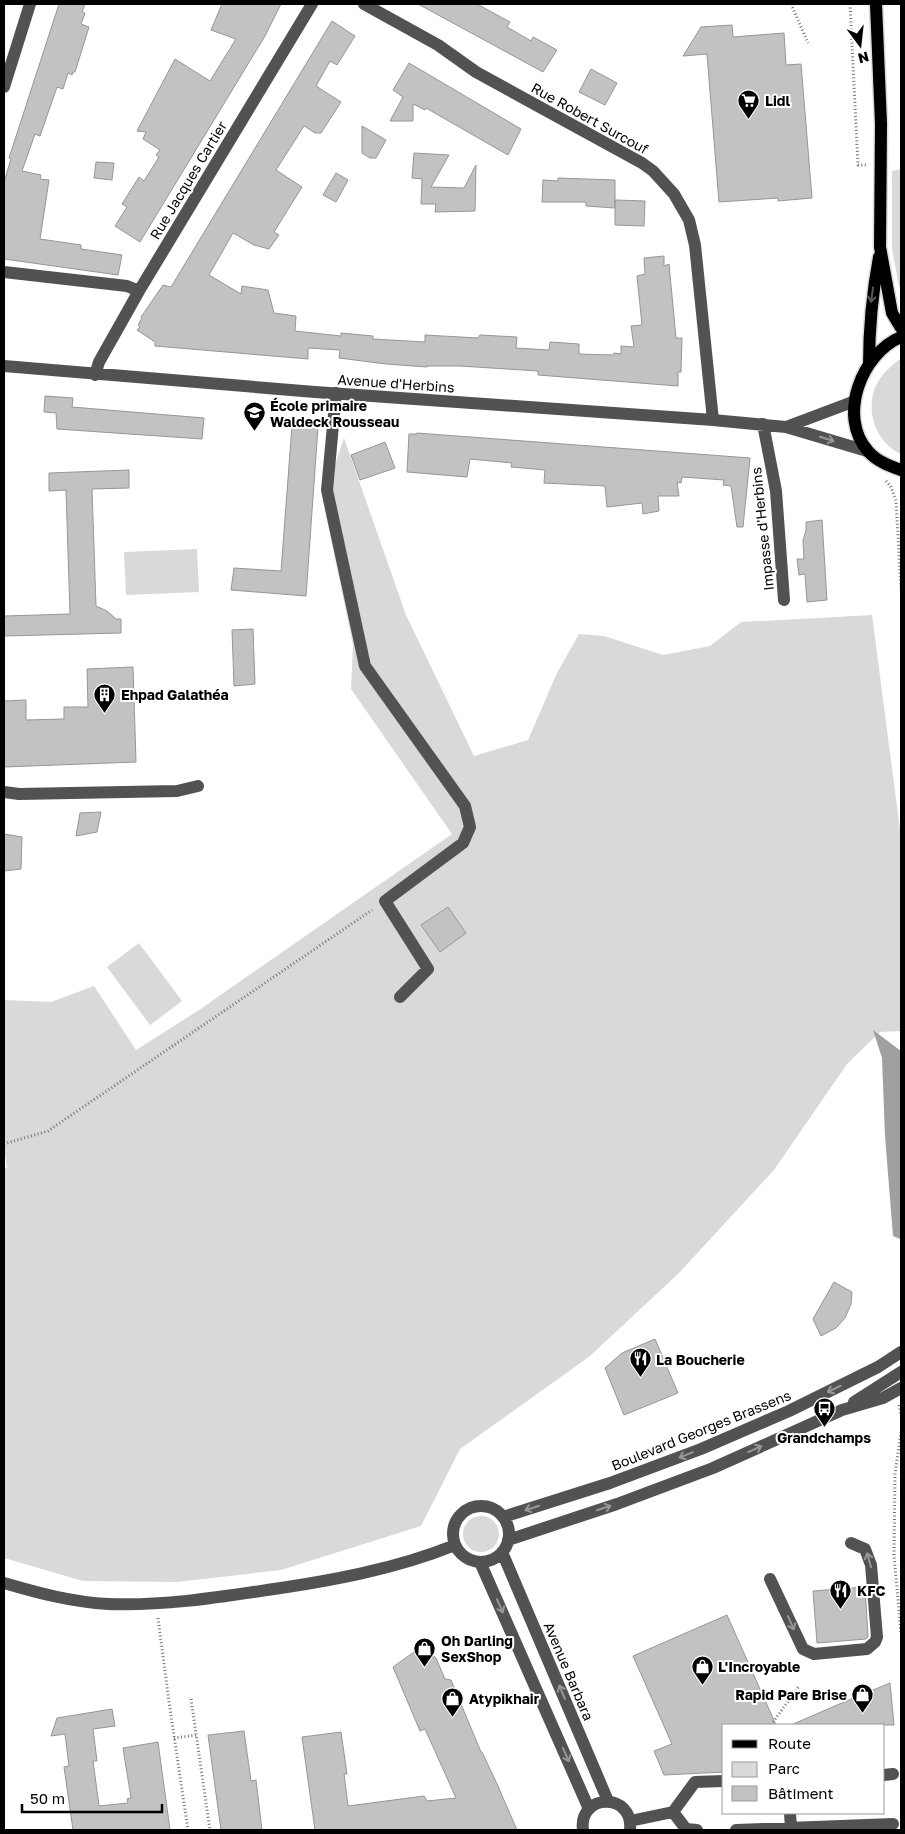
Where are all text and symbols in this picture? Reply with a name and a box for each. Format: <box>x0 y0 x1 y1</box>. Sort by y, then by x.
north arrow <box>835 20 885 70</box>
text: N <box>856 48 871 68</box>
street label: Rue Robert Surcouf <box>529 79 651 157</box>
supermarket icon: Lidl <box>737 88 761 119</box>
place label: Lidl <box>765 92 790 109</box>
street label: Rue Jacques Cartier <box>146 117 230 242</box>
one-way arrow <box>867 287 877 303</box>
street label: Avenue d'Herbins <box>337 370 455 396</box>
place label: École primaire Waldeck Rousseau <box>270 397 399 430</box>
school or university icon: École primaire Waldeck Rousseau <box>242 401 266 432</box>
one-way arrow <box>818 434 834 444</box>
street label: Impasse d'Herbins <box>747 466 777 592</box>
building icon: Ehpad Galathéa <box>93 682 117 713</box>
place label: Ehpad Galathéa <box>121 686 229 703</box>
restaurant icon: La Boucherie <box>628 1347 652 1378</box>
place label: La Boucherie <box>656 1351 745 1368</box>
one-way arrow <box>827 1385 842 1394</box>
street label: Boulevard Georges Brassens <box>609 1386 793 1474</box>
bus stop icon: Grandchamps <box>812 1397 836 1428</box>
place label: Grandchamps <box>777 1429 871 1446</box>
one-way arrow <box>747 1444 762 1453</box>
one-way arrow <box>679 1450 694 1460</box>
one-way arrow <box>596 1503 611 1512</box>
one-way arrow <box>525 1504 541 1513</box>
one-way arrow <box>863 1553 873 1569</box>
restaurant icon: KFC <box>829 1578 853 1609</box>
place label: KFC <box>857 1582 885 1599</box>
one-way arrow <box>496 1598 506 1613</box>
one-way arrow <box>787 1615 797 1630</box>
street label: Avenue Barbara <box>541 1619 597 1723</box>
place label: Oh Darling SexShop <box>441 1632 513 1665</box>
shop icon: Oh Darling SexShop <box>413 1636 437 1667</box>
shop icon: L'Incroyable <box>690 1654 714 1685</box>
place label: L'Incroyable <box>718 1658 800 1675</box>
shop icon: Rapid Pare Brise <box>851 1682 875 1713</box>
one-way arrow <box>557 1685 566 1700</box>
shop icon: Atypikhair <box>441 1686 465 1717</box>
place label: Rapid Pare Brise <box>735 1686 847 1703</box>
place label: Atypikhair <box>469 1690 540 1707</box>
legend <box>722 1724 885 1814</box>
text: Route <box>768 1734 811 1752</box>
one-way arrow <box>561 1747 571 1762</box>
text: Parc <box>768 1759 800 1777</box>
scale bar <box>22 1782 162 1814</box>
text: Bâtiment <box>768 1784 833 1802</box>
text: 50 m <box>30 1789 65 1807</box>

